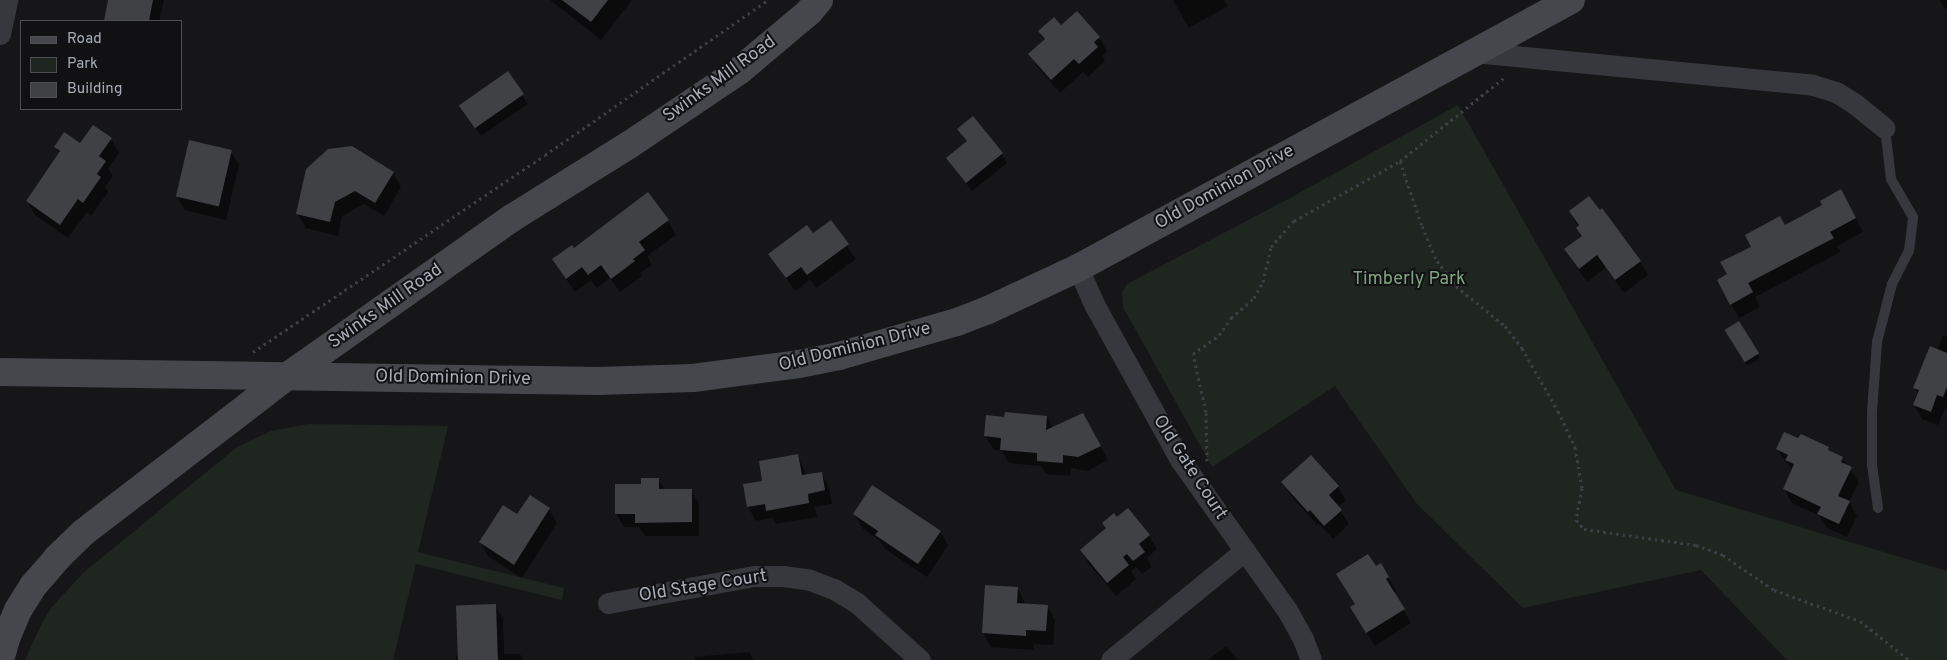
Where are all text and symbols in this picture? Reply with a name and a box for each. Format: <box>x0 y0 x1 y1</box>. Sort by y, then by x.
legend <box>20 20 182 110</box>
text: Road <box>67 30 102 49</box>
street label: Swinks Mill Road <box>659 32 781 128</box>
text: Park <box>67 55 98 74</box>
text: Building <box>67 80 122 99</box>
street label: Old Dominion Drive <box>1152 141 1298 235</box>
street label: Swinks Mill Road <box>325 260 447 354</box>
park label: Timberly Park <box>1352 269 1466 291</box>
street label: Old Dominion Drive <box>777 319 933 377</box>
street label: Old Dominion Drive <box>375 367 531 391</box>
street label: Old Gate Court <box>1147 412 1231 524</box>
street label: Old Stage Court <box>637 566 769 608</box>

